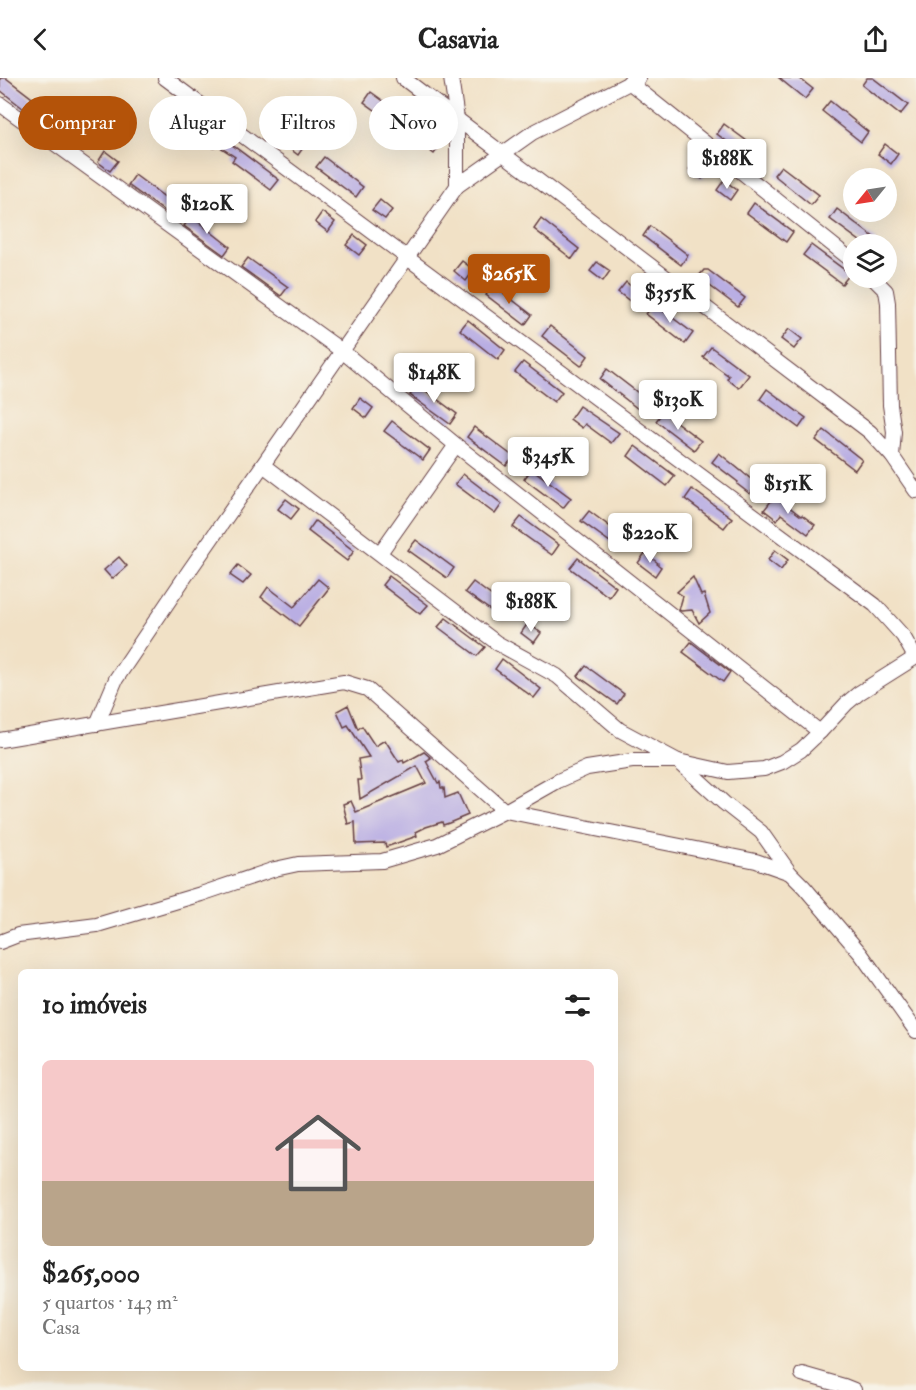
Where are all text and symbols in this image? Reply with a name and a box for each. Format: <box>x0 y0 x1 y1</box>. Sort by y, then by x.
icon: back <box>24 23 57 56</box>
text: Casavia <box>418 23 498 56</box>
icon: share <box>859 23 892 56</box>
chip: Comprar <box>18 96 137 150</box>
chip: Alugar <box>149 96 247 150</box>
chip: Filtros <box>259 96 357 150</box>
chip: Novo <box>369 96 458 150</box>
pin: $188K <box>685 139 769 190</box>
text: $188K <box>701 146 753 171</box>
north arrow <box>843 168 897 222</box>
map controls <box>843 168 897 288</box>
pin: $120K <box>165 184 249 235</box>
text: $120K <box>181 191 233 216</box>
button: layers <box>843 234 897 288</box>
pin: $265K <box>467 254 551 305</box>
text: $265K <box>482 261 536 286</box>
pin: $355K <box>628 273 712 324</box>
text: $355K <box>645 280 695 305</box>
pin: $148K <box>392 353 476 404</box>
text: $148K <box>408 360 460 385</box>
pin: $130K <box>636 380 720 431</box>
text: $130K <box>653 387 703 412</box>
pin: $345K <box>506 437 590 488</box>
text: $345K <box>522 444 574 469</box>
pin: $151K <box>746 464 830 515</box>
text: $151K <box>764 471 812 496</box>
pin: $220K <box>608 513 692 564</box>
text: $220K <box>622 520 678 545</box>
pin: $188K <box>489 582 573 633</box>
text: $188K <box>505 589 557 614</box>
text: 10 imóveis <box>42 989 147 1021</box>
icon: filters <box>561 989 594 1022</box>
icon: home <box>264 1099 372 1207</box>
text: $265,000 <box>42 1258 140 1290</box>
text: 5 quartos · 143 m² <box>42 1290 178 1315</box>
text: Casa <box>42 1315 80 1340</box>

